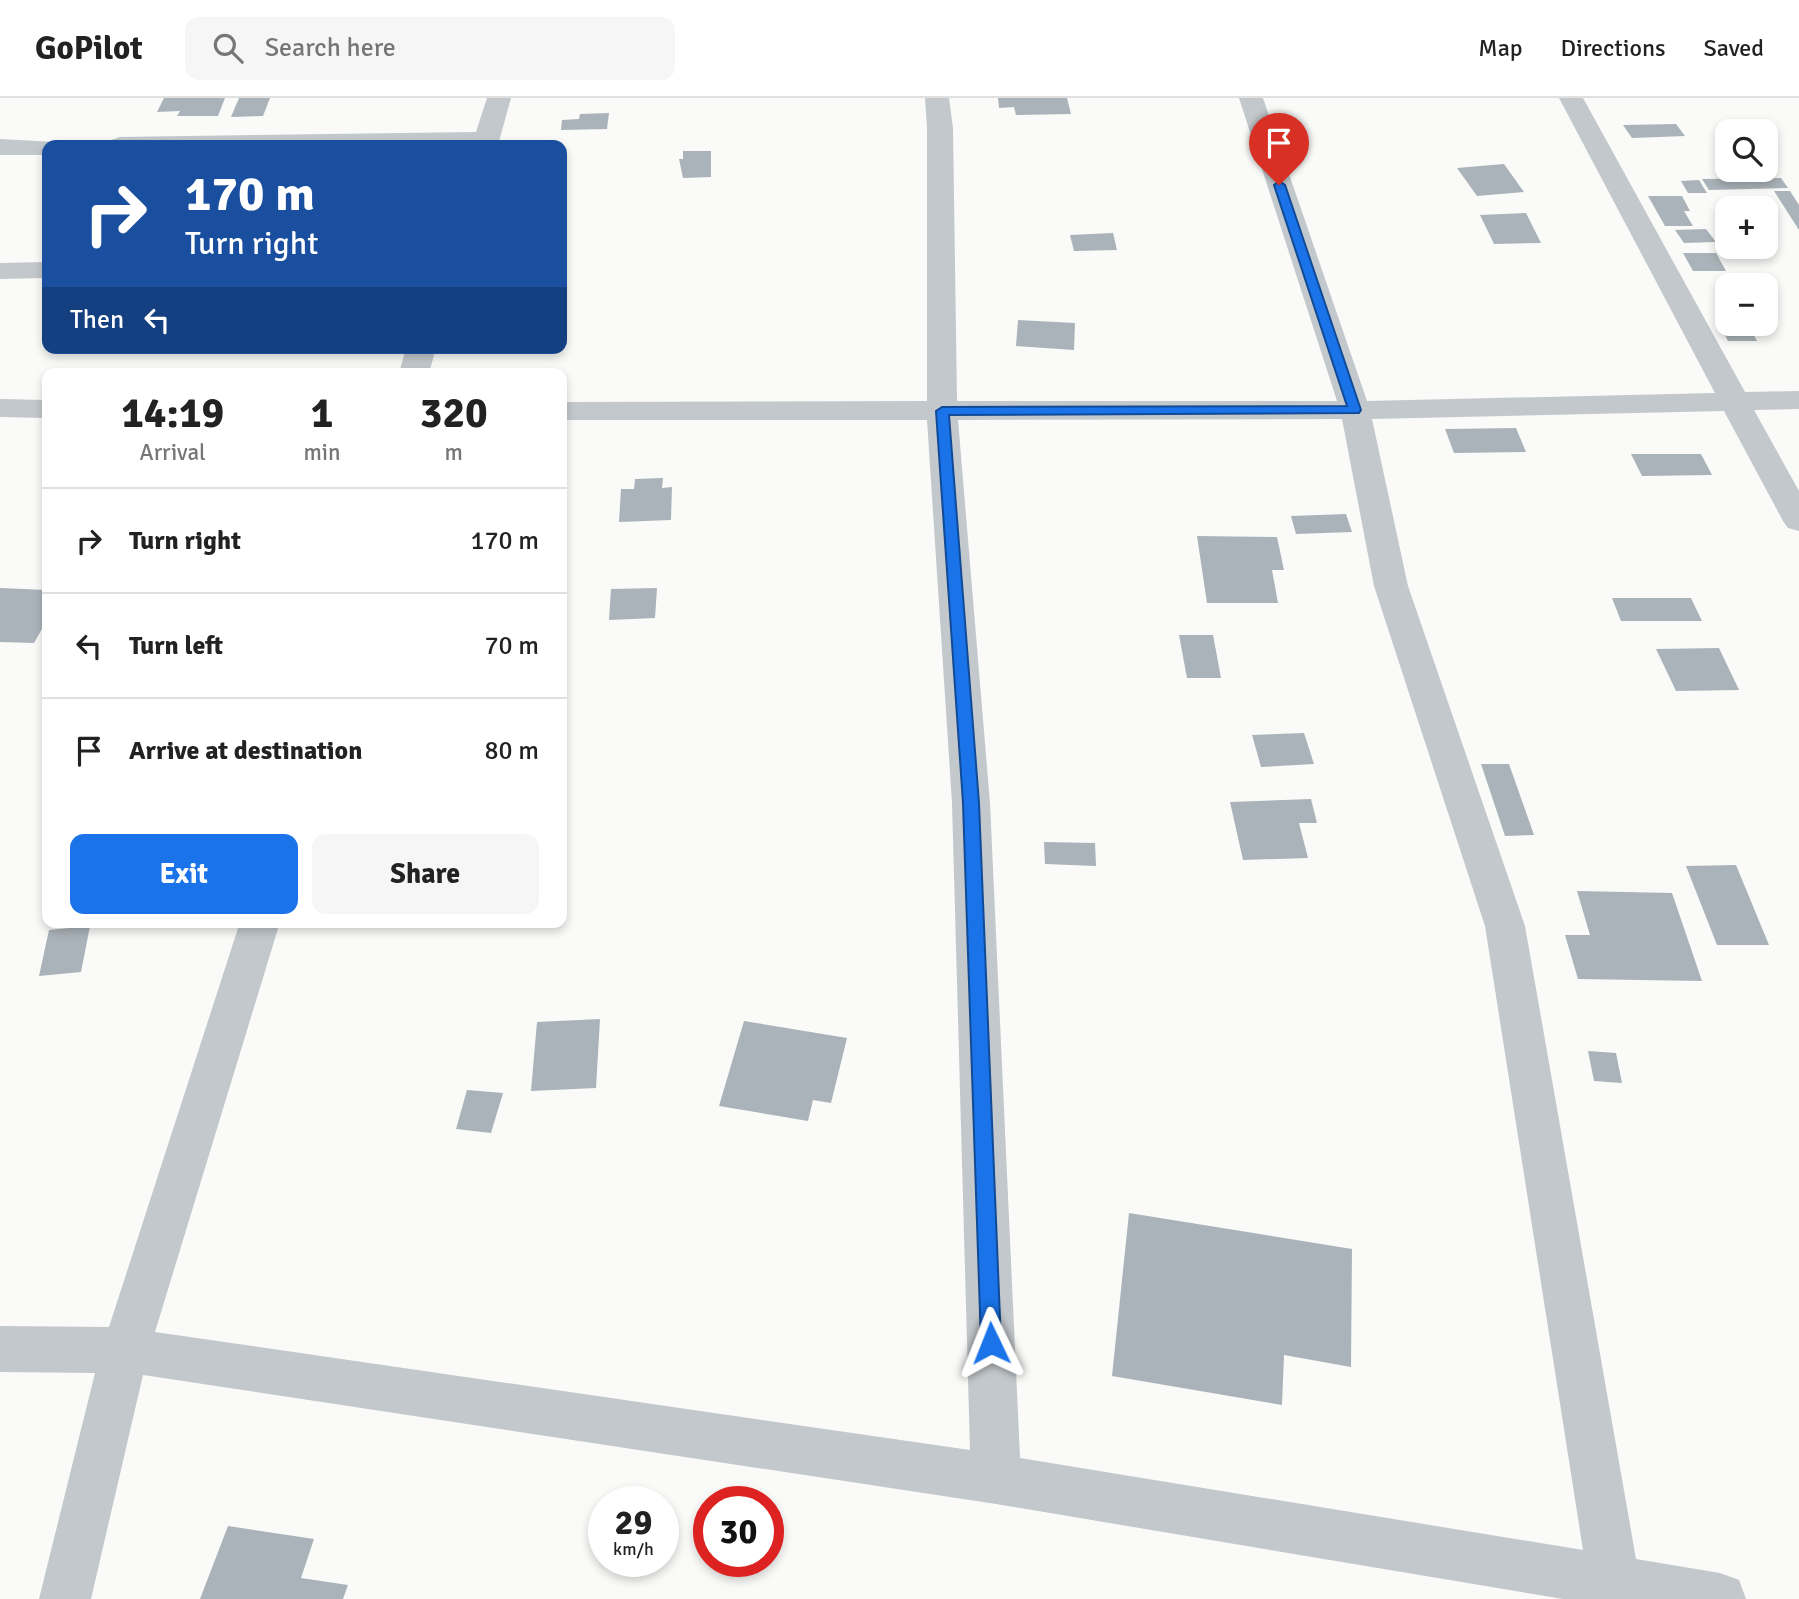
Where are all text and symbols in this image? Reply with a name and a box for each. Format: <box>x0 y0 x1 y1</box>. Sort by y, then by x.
search box <box>185 17 675 80</box>
text: GoPilot <box>35 28 143 69</box>
icon: search <box>209 29 247 67</box>
text: Search here <box>265 32 396 64</box>
text: Map <box>1478 33 1523 63</box>
text: Directions <box>1561 33 1666 63</box>
text: Saved <box>1704 33 1764 63</box>
pin <box>1249 113 1309 185</box>
map controls <box>1715 119 1778 336</box>
button: search <box>1715 119 1778 182</box>
icon: arrive <box>1260 124 1298 162</box>
text: 170 m <box>185 164 315 224</box>
icon: right <box>70 168 161 259</box>
button: + <box>1715 196 1778 259</box>
text: Turn right <box>185 224 318 263</box>
button: − <box>1715 273 1778 336</box>
icon: left <box>138 301 176 339</box>
text: Then <box>70 304 124 336</box>
text: 14:19 <box>121 388 224 439</box>
text: 1 <box>311 388 333 439</box>
text: 320 <box>420 388 488 439</box>
text: Arrival <box>140 438 206 467</box>
text: min <box>303 438 341 467</box>
text: m <box>445 438 463 467</box>
icon: right <box>70 522 108 560</box>
text: Turn right <box>129 525 241 557</box>
text: 170 m <box>470 525 539 557</box>
icon: left <box>70 627 108 665</box>
text: Turn left <box>129 630 223 662</box>
text: 70 m <box>484 630 539 662</box>
icon: arrive <box>70 732 108 770</box>
text: Arrive at destination <box>129 735 362 767</box>
text: 80 m <box>484 735 539 767</box>
button: Exit <box>70 834 298 914</box>
button: Share <box>312 834 539 914</box>
position arrow <box>954 1306 1028 1380</box>
speed limit sign: 30 <box>693 1486 784 1577</box>
text: 29 <box>615 1501 652 1544</box>
text: km/h <box>613 1538 654 1560</box>

